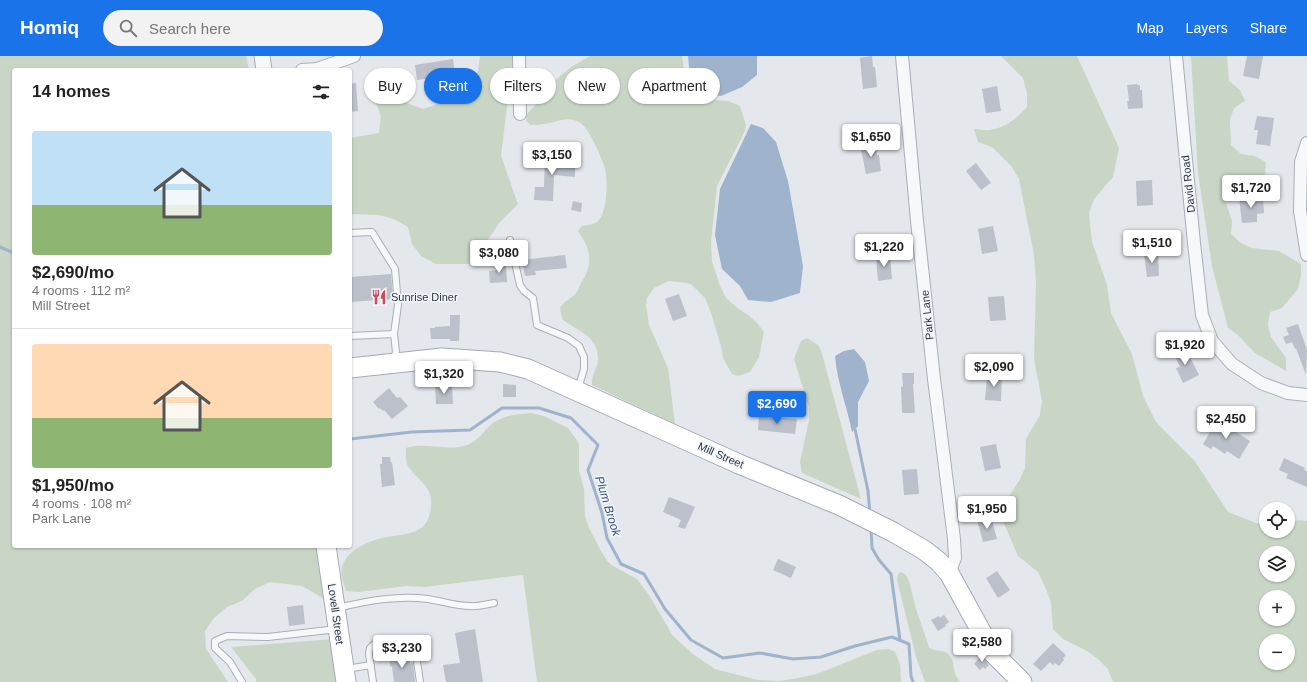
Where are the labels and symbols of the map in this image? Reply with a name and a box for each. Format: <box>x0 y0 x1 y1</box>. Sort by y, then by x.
pin: $1,650 <box>838 124 904 158</box>
pin: $3,150 <box>519 142 585 176</box>
street label: David Road <box>1179 155 1197 213</box>
pin: $1,720 <box>1218 175 1284 209</box>
pin: $1,510 <box>1119 230 1185 264</box>
pin: $1,220 <box>851 234 917 268</box>
pin: $3,080 <box>466 240 532 274</box>
restaurant icon: Sunrise Diner <box>370 288 388 306</box>
street label: Park Lane <box>918 289 936 341</box>
place label: Sunrise Diner <box>391 291 458 303</box>
pin: $1,920 <box>1152 332 1218 366</box>
pin: $2,090 <box>961 354 1027 388</box>
pin: $1,320 <box>411 361 477 395</box>
pin: $2,690 <box>744 391 810 425</box>
pin: $2,450 <box>1193 406 1259 440</box>
street label: Mill Street <box>696 440 746 470</box>
water label: Plum Brook <box>592 474 624 539</box>
pin: $1,950 <box>954 496 1020 530</box>
street label: Lovell Street <box>326 583 346 645</box>
pin: $2,580 <box>949 629 1015 663</box>
pin: $3,230 <box>369 635 435 669</box>

